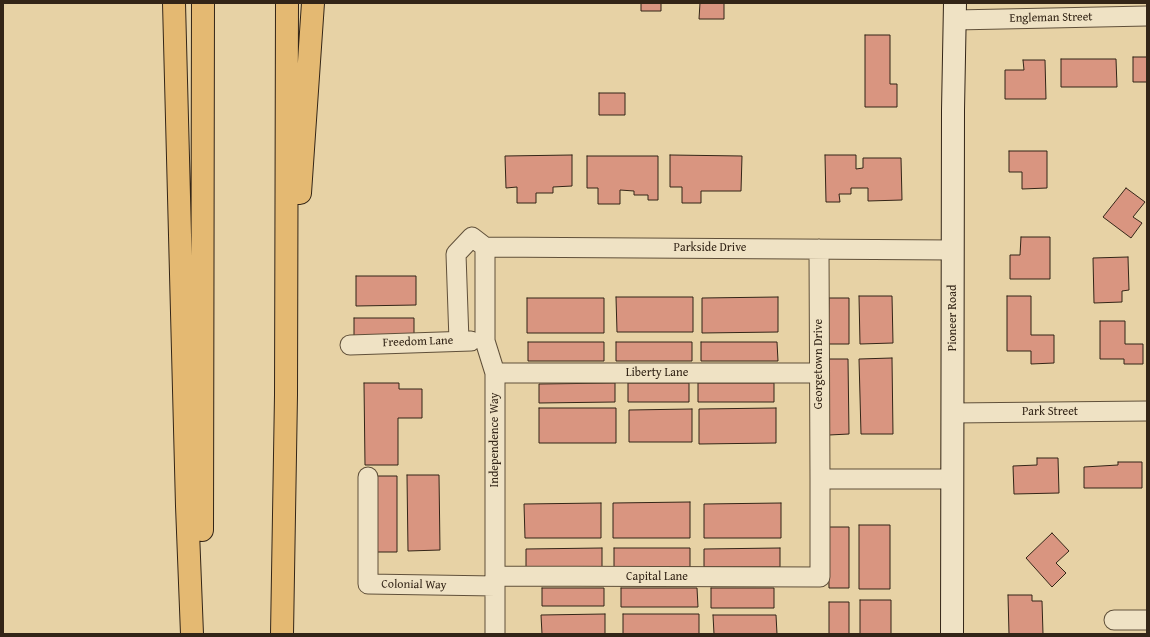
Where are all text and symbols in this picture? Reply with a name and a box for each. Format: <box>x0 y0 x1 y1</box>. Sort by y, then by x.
street label: Engleman Street <box>1009 10 1093 26</box>
street label: Parkside Drive <box>674 241 746 255</box>
street label: Pioneer Road <box>946 285 960 351</box>
street label: Georgetown Drive <box>812 319 826 409</box>
street label: Freedom Lane <box>382 334 454 350</box>
street label: Liberty Lane <box>626 366 688 380</box>
street label: Independence Way <box>488 392 502 488</box>
street label: Park Street <box>1022 405 1078 419</box>
street label: Capital Lane <box>626 570 688 584</box>
street label: Colonial Way <box>381 577 447 593</box>

